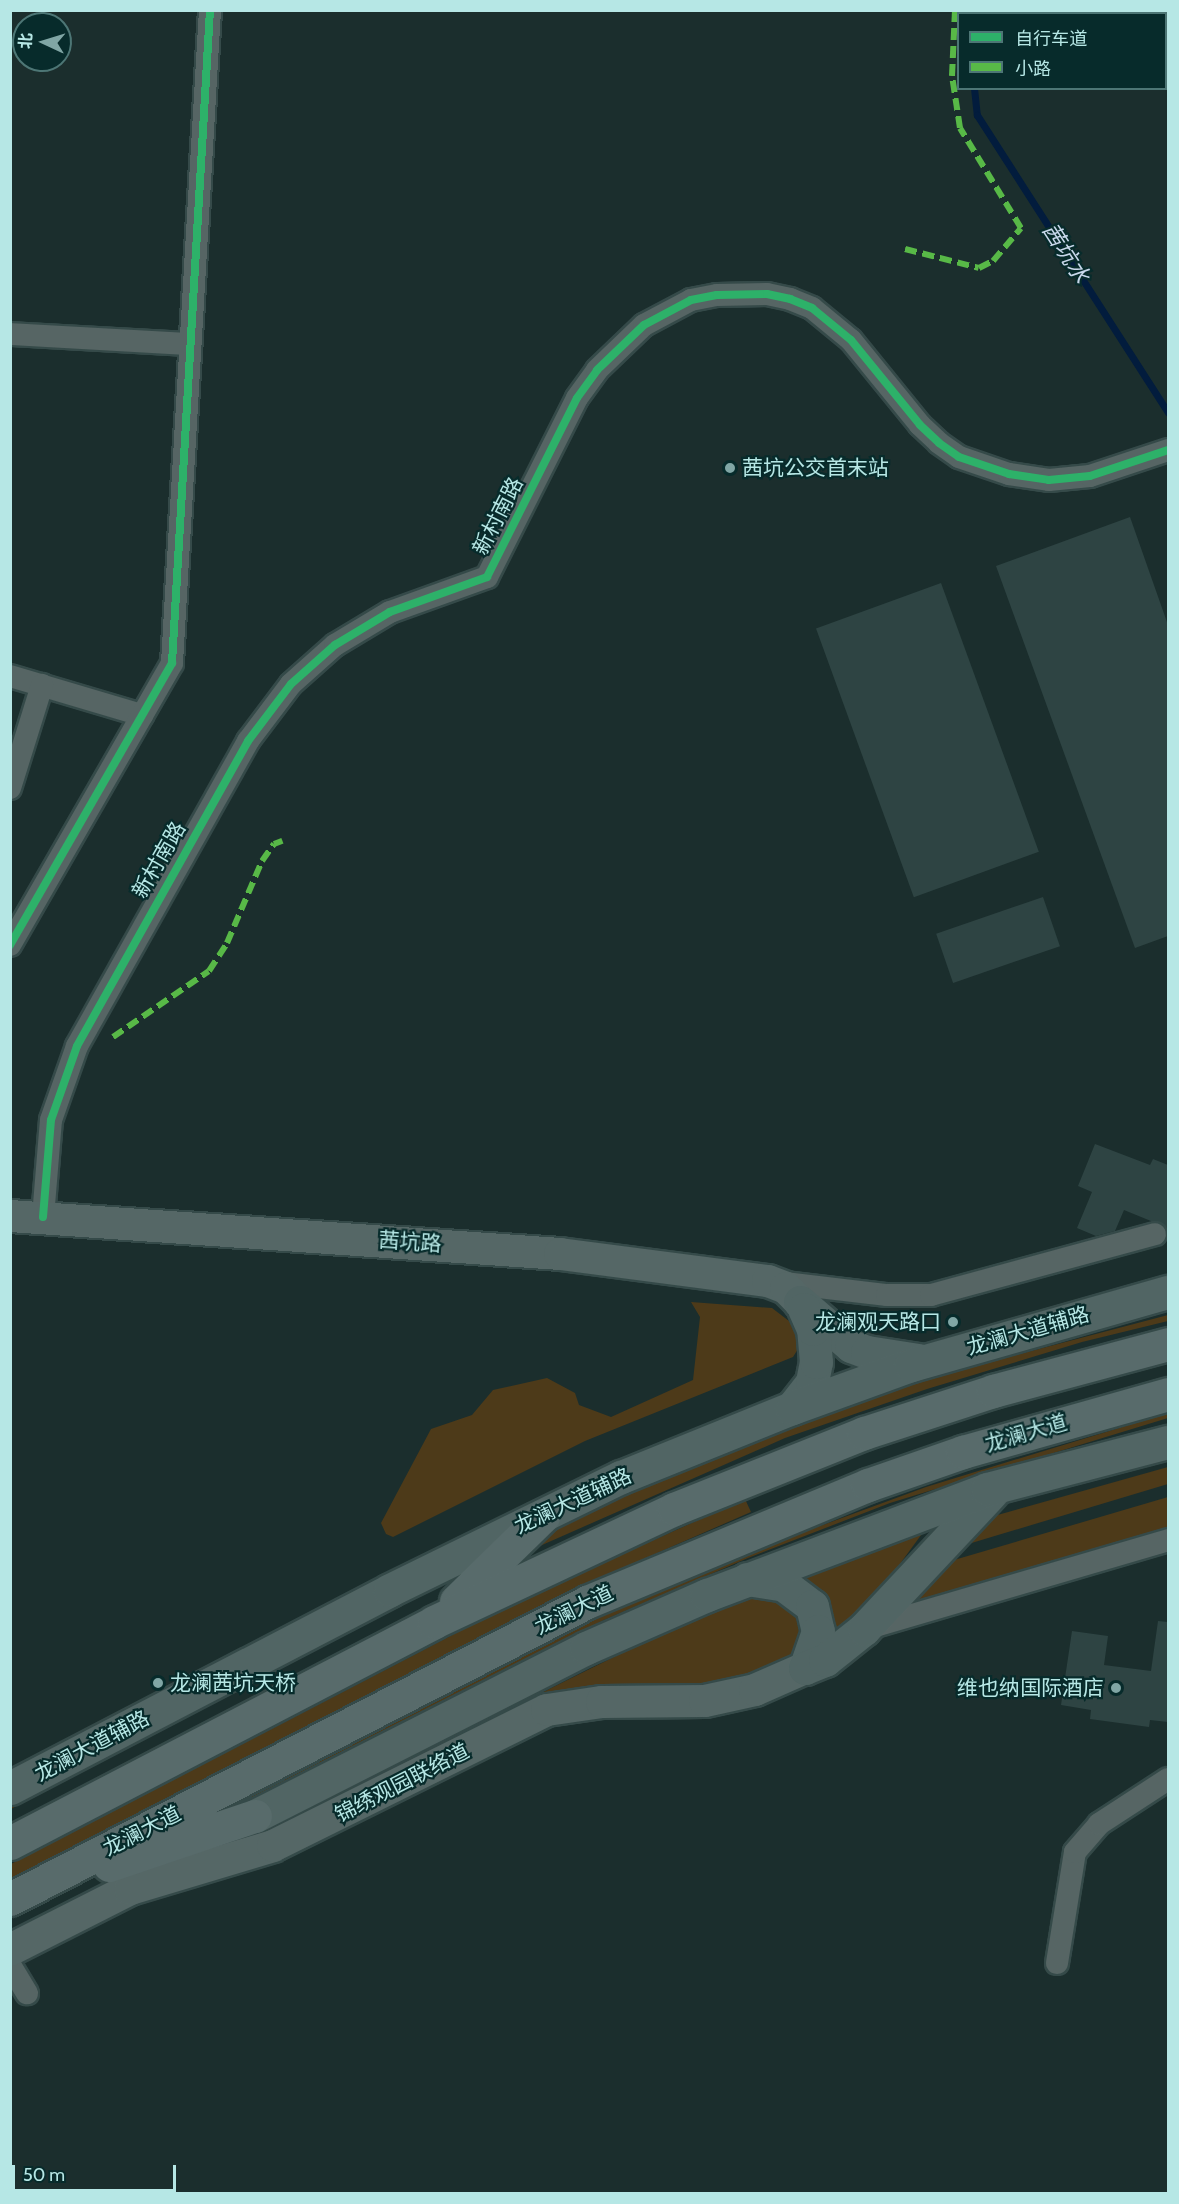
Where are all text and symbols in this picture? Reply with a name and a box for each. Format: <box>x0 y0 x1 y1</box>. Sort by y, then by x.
north arrow <box>12 12 72 72</box>
legend <box>957 12 1167 90</box>
text: 自行车道 <box>1015 28 1087 50</box>
text: 北 <box>16 32 36 50</box>
text: 小路 <box>1015 58 1051 80</box>
water label: 茜坑水 <box>1037 218 1095 288</box>
place label: 茜坑公交首末站 <box>742 455 889 481</box>
marker: 茜坑公交首末站 <box>723 461 737 475</box>
street label: 新村南路 <box>468 473 528 559</box>
street label: 新村南路 <box>127 817 191 903</box>
street label: 茜坑路 <box>378 1227 442 1257</box>
street label: 龙澜大道辅路 <box>964 1302 1092 1360</box>
place label: 龙澜观天路口 <box>815 1309 941 1335</box>
marker: 龙澜观天路口 <box>946 1315 960 1329</box>
street label: 龙澜大道 <box>982 1409 1070 1457</box>
street label: 龙澜大道辅路 <box>511 1463 635 1539</box>
street label: 龙澜大道 <box>531 1580 617 1640</box>
place label: 龙澜茜坑天桥 <box>170 1670 296 1696</box>
place label: 维也纳国际酒店 <box>957 1675 1104 1701</box>
marker: 龙澜茜坑天桥 <box>151 1676 165 1690</box>
marker: 维也纳国际酒店 <box>1109 1681 1123 1695</box>
street label: 龙澜大道辅路 <box>30 1705 154 1787</box>
street label: 锦绣观园联络道 <box>331 1738 473 1828</box>
street label: 龙澜大道 <box>99 1801 185 1861</box>
scale bar <box>15 2153 178 2191</box>
text: 50 m <box>23 2164 65 2186</box>

